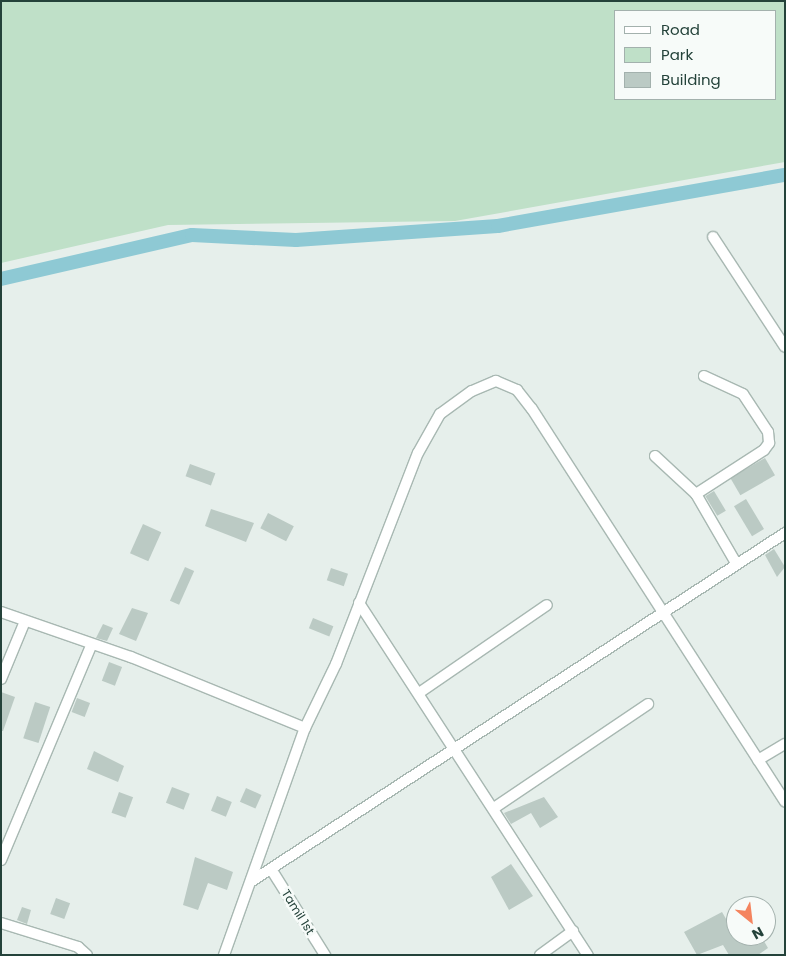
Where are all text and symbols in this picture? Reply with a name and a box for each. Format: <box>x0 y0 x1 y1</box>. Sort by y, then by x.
legend <box>614 10 776 100</box>
text: Road <box>661 19 700 40</box>
text: Park <box>661 44 693 65</box>
text: Building <box>661 69 721 90</box>
street label: Tamil 1st <box>279 887 317 937</box>
north arrow <box>726 896 776 946</box>
text: N <box>748 922 767 945</box>

